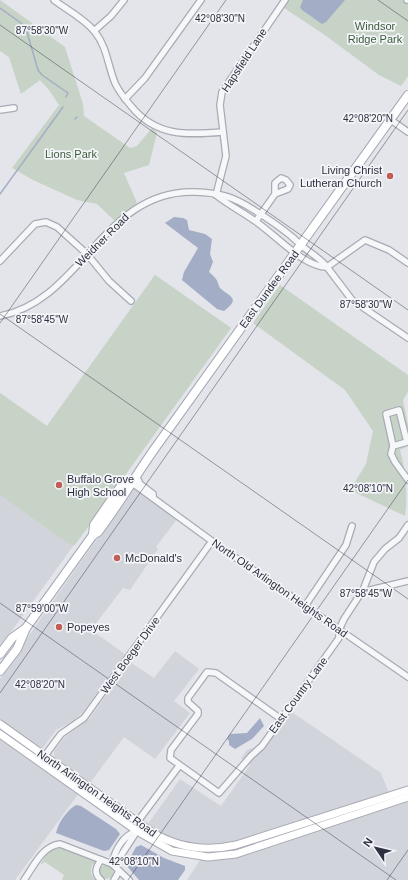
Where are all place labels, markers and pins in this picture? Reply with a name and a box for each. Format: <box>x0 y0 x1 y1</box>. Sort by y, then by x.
place label: Living Christ Lutheran Church <box>300 164 382 189</box>
marker: Living Christ Lutheran Church <box>385 171 395 181</box>
place label: Buffalo Grove High School <box>67 473 134 498</box>
marker: Buffalo Grove High School <box>54 480 64 490</box>
place label: McDonald's <box>125 552 183 564</box>
marker: McDonald's <box>112 553 122 563</box>
place label: Popeyes <box>67 621 110 633</box>
marker: Popeyes <box>54 622 64 632</box>

